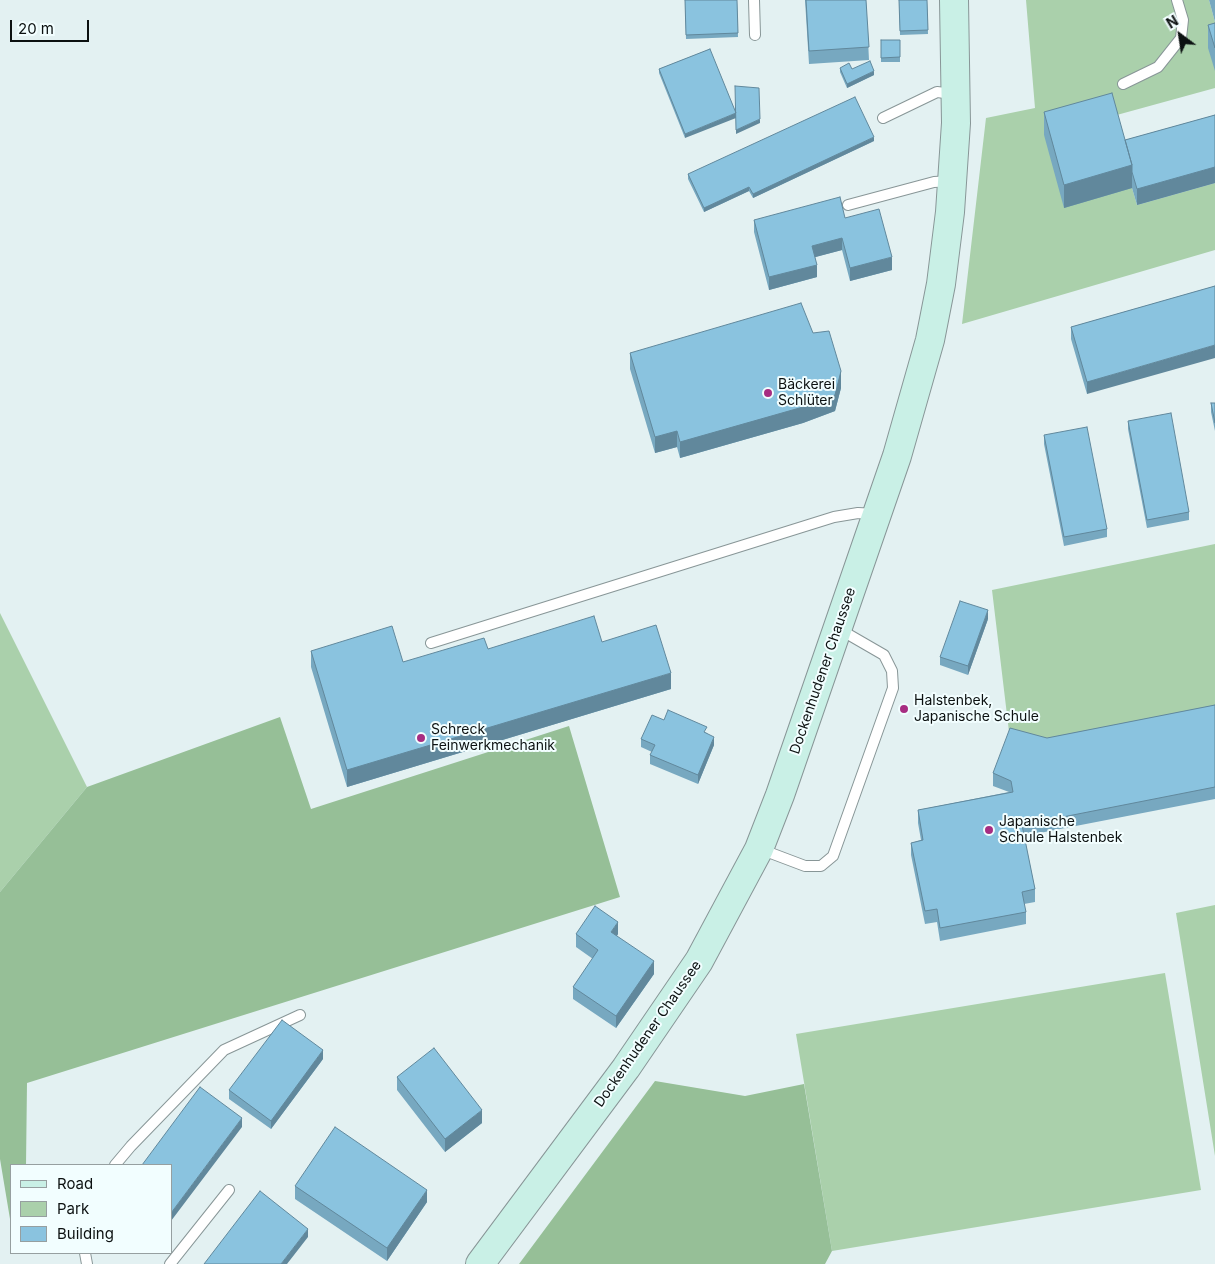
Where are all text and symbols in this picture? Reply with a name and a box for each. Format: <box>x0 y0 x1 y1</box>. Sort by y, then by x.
scale bar <box>12 10 91 42</box>
north arrow <box>1155 10 1205 60</box>
text: N <box>1163 12 1181 32</box>
text: 20 m <box>18 19 54 38</box>
place label: Bäckerei Schlüter <box>778 377 835 410</box>
marker: Bäckerei Schlüter <box>762 387 774 399</box>
street label: Dockenhudener Chaussee <box>787 586 859 756</box>
place label: Halstenbek, Japanische Schule <box>914 693 1039 726</box>
marker: Halstenbek, Japanische Schule <box>898 703 910 715</box>
place label: Schreck Feinwerkmechanik <box>431 722 555 754</box>
marker: Schreck Feinwerkmechanik <box>415 732 427 744</box>
place label: Japanische Schule Halstenbek <box>999 814 1122 846</box>
marker: Japanische Schule Halstenbek <box>983 824 995 836</box>
street label: Dockenhudener Chaussee <box>591 958 705 1110</box>
legend <box>10 1164 172 1254</box>
text: Road <box>57 1174 93 1193</box>
text: Park <box>57 1199 89 1218</box>
text: Building <box>57 1224 114 1243</box>

